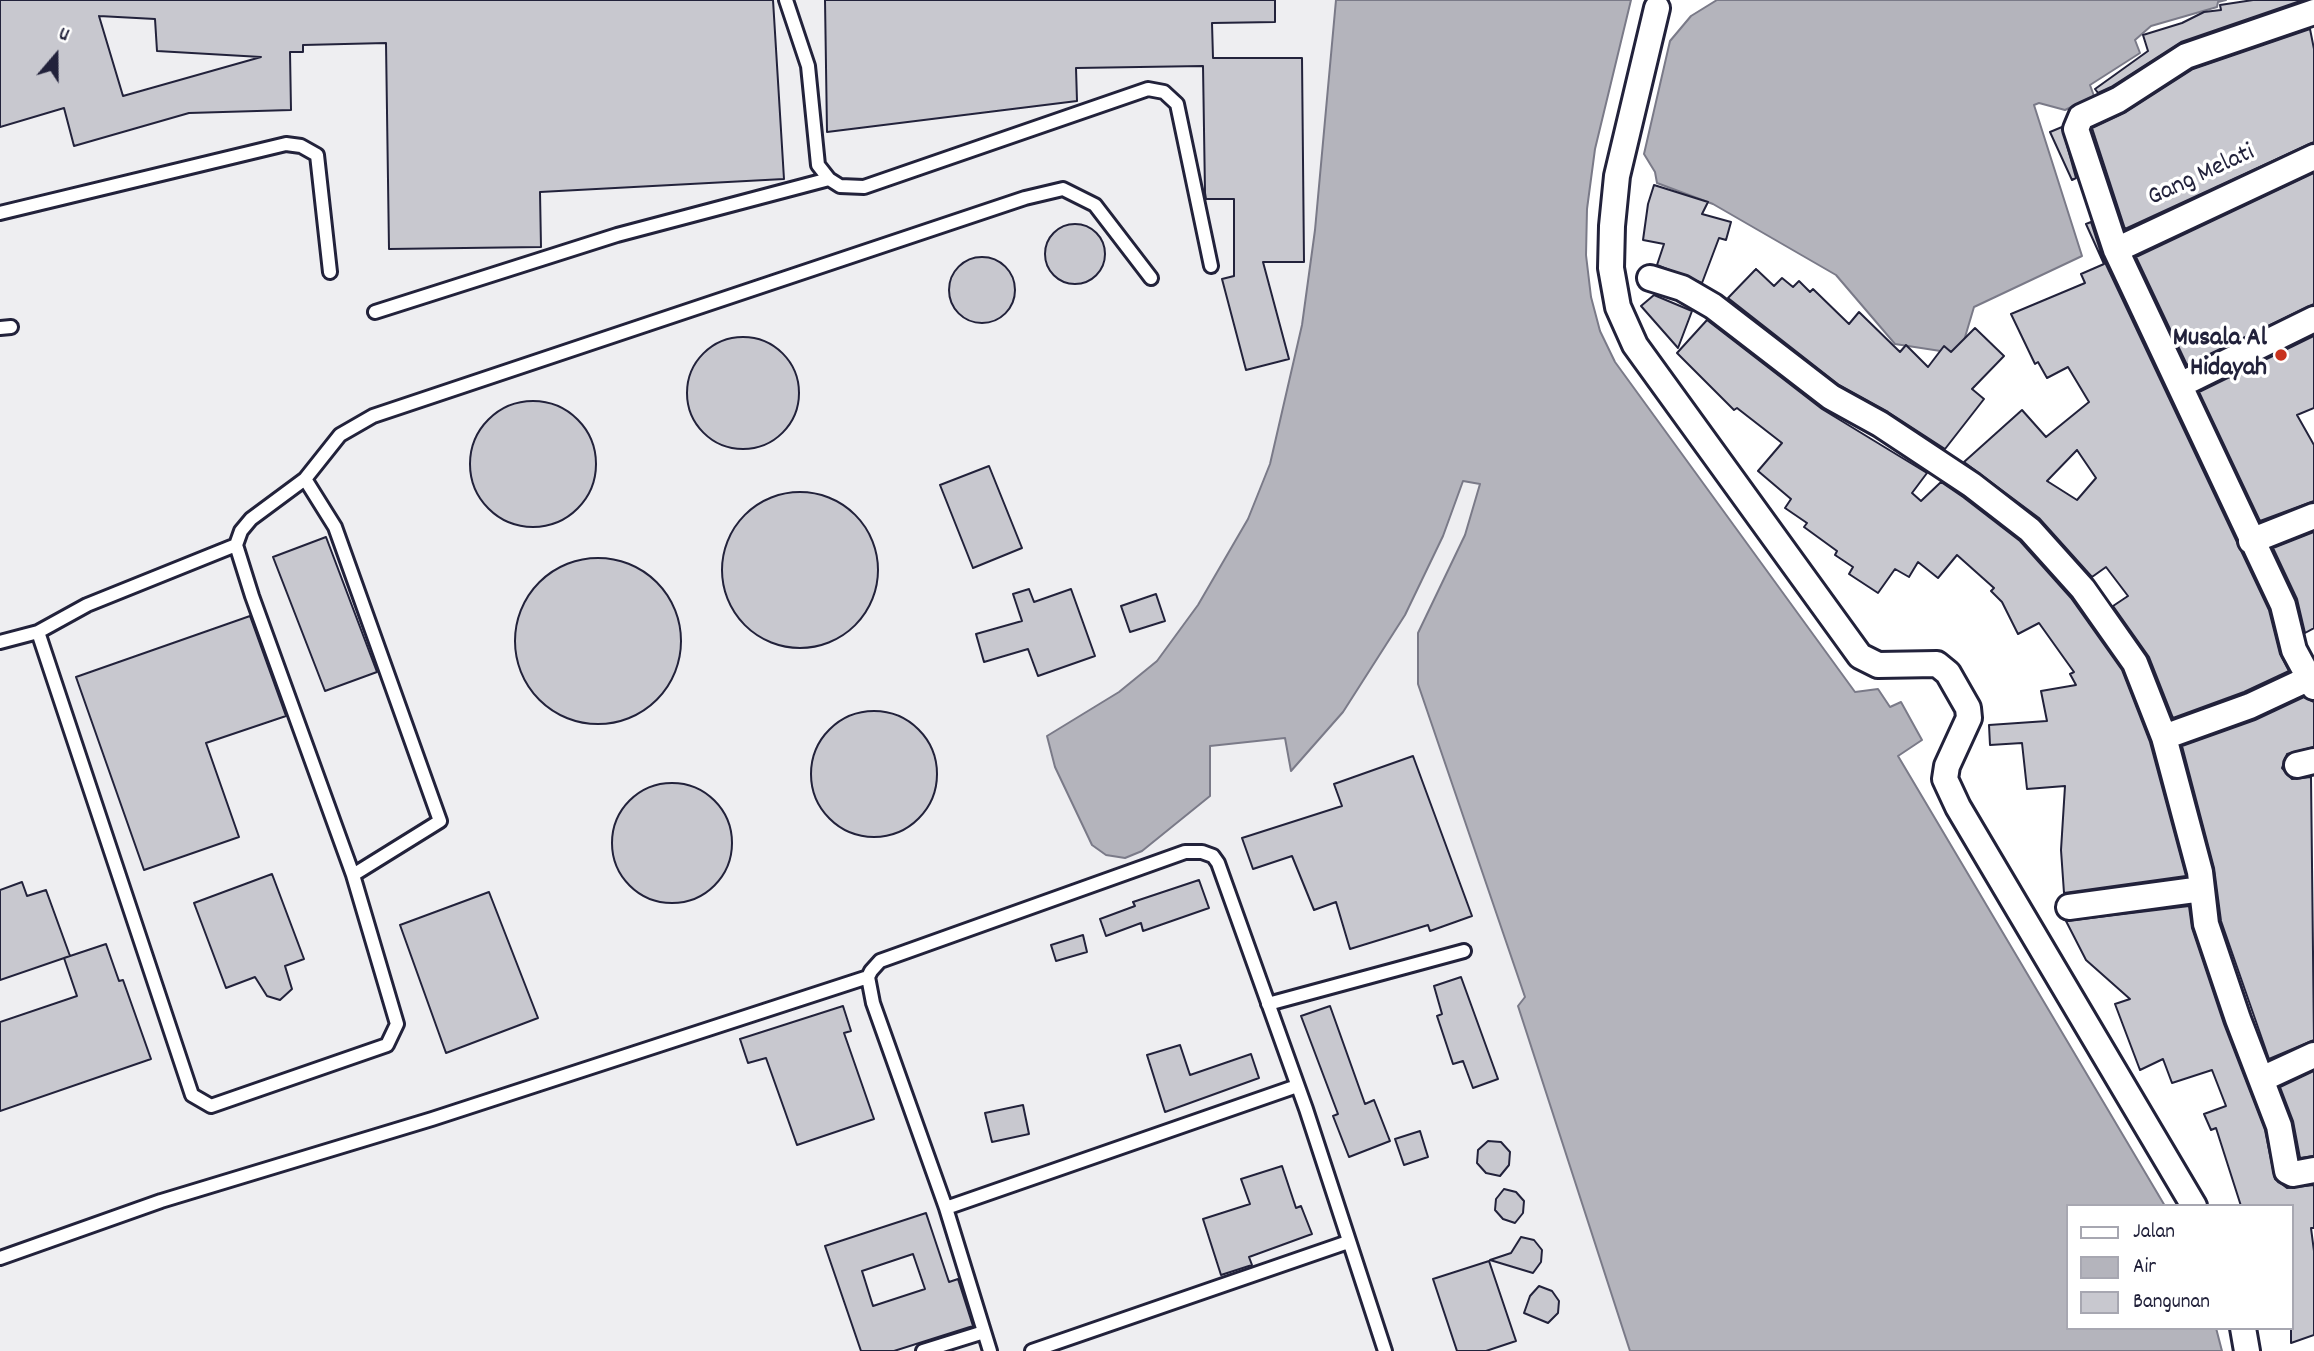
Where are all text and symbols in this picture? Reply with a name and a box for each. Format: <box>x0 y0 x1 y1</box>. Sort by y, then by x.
north arrow <box>21 21 91 91</box>
text: U <box>54 22 72 50</box>
street label: Gang Melati <box>2144 139 2260 215</box>
place label: Musala Al Hidayah <box>2173 324 2267 386</box>
marker: Musala Al Hidayah <box>2273 347 2289 363</box>
legend <box>2066 1204 2293 1330</box>
text: Jalan <box>2133 1218 2175 1248</box>
text: Air <box>2133 1253 2156 1283</box>
text: Bangunan <box>2133 1288 2210 1318</box>

